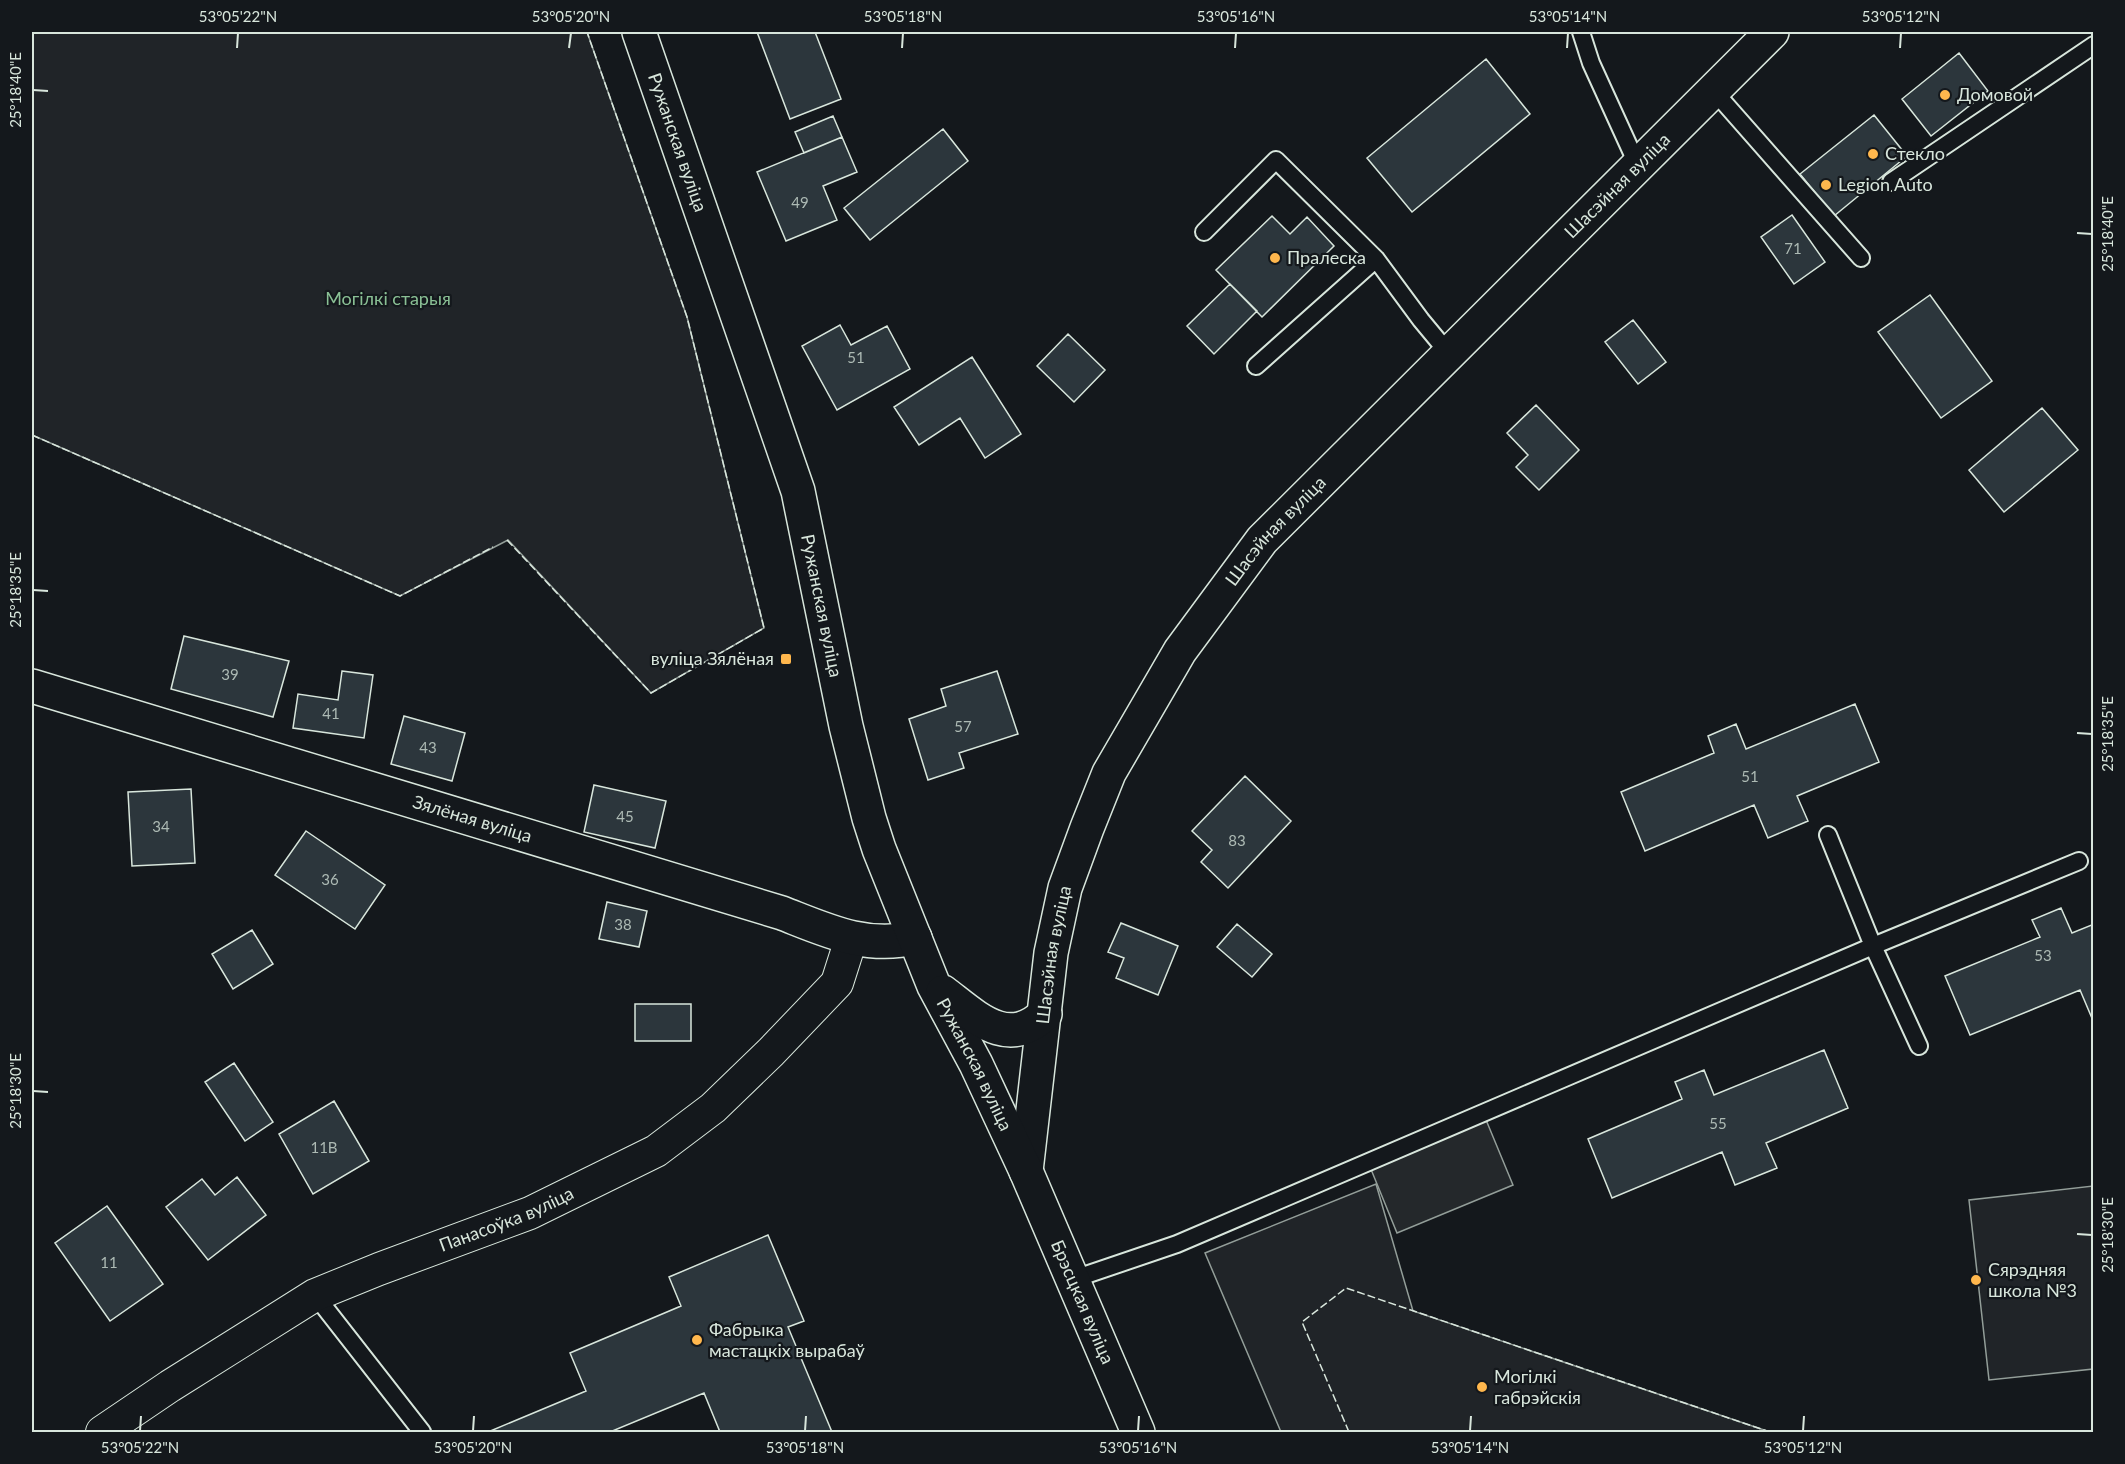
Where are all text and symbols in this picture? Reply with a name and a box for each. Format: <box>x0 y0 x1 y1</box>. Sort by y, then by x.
text: 53°05'22"N <box>199 7 277 25</box>
text: 53°05'20"N <box>532 7 610 25</box>
text: 53°05'18"N <box>864 7 942 25</box>
text: 53°05'16"N <box>1197 7 1275 25</box>
text: 53°05'14"N <box>1529 7 1607 25</box>
text: 53°05'12"N <box>1862 7 1940 25</box>
text: 25°18'40"E <box>6 52 24 128</box>
street label: Ружанская вуліца <box>644 70 712 215</box>
place label: Домовой <box>1957 83 2033 105</box>
marker: Домовой <box>1938 88 1952 102</box>
street label: Шасэйная вуліца <box>1559 128 1674 242</box>
place label: Стекло <box>1885 142 1945 164</box>
marker: Стекло <box>1866 147 1880 161</box>
place label: Legion Auto <box>1838 173 1933 195</box>
marker: Legion Auto <box>1819 178 1833 192</box>
house number: 49 <box>791 193 809 211</box>
text: 25°18'40"E <box>2098 196 2116 272</box>
house number: 71 <box>1784 239 1802 257</box>
place label: Пралеска <box>1287 246 1366 268</box>
marker: Пралеска <box>1268 251 1282 265</box>
park label: Могілкі старыя <box>325 287 451 309</box>
house number: 51 <box>847 348 865 366</box>
street label: Шасэйная вуліца <box>1220 471 1330 590</box>
street label: Ружанская вуліца <box>797 532 848 679</box>
text: 25°18'35"E <box>6 552 24 628</box>
place label: вуліца Зялёная <box>651 647 774 669</box>
marker: вуліца Зялёная <box>779 652 793 666</box>
house number: 39 <box>221 665 239 683</box>
text: 25°18'35"E <box>2098 696 2116 772</box>
house number: 41 <box>322 704 340 722</box>
house number: 57 <box>954 717 972 735</box>
house number: 43 <box>419 738 437 756</box>
house number: 51 <box>1741 767 1759 785</box>
street label: Зялёная вуліца <box>410 790 535 847</box>
house number: 45 <box>616 807 634 825</box>
house number: 34 <box>152 817 170 835</box>
house number: 83 <box>1228 831 1246 849</box>
house number: 36 <box>321 870 339 888</box>
street label: Шасэйная вуліца <box>1031 883 1075 1025</box>
house number: 38 <box>614 915 632 933</box>
house number: 53 <box>2034 946 2052 964</box>
street label: Ружанская вуліца <box>933 994 1018 1134</box>
text: 25°18'30"E <box>6 1053 24 1129</box>
house number: 55 <box>1709 1114 1727 1132</box>
house number: 11В <box>310 1138 338 1156</box>
street label: Панасоўка вуліца <box>436 1181 577 1256</box>
text: 25°18'30"E <box>2098 1197 2116 1273</box>
street label: Брэсцкая вуліца <box>1047 1236 1119 1367</box>
house number: 11 <box>100 1253 118 1271</box>
place label: Сярэдняя школа №3 <box>1988 1258 2077 1301</box>
marker: Сярэдняя школа №3 <box>1969 1273 1983 1287</box>
place label: Фабрыка мастацкіх вырабаў <box>709 1318 865 1361</box>
marker: Фабрыка мастацкіх вырабаў <box>690 1333 704 1347</box>
place label: Могілкі габрэйскія <box>1494 1365 1581 1408</box>
marker: Могілкі габрэйскія <box>1475 1380 1489 1394</box>
text: 53°05'22"N <box>101 1438 179 1456</box>
text: 53°05'20"N <box>434 1438 512 1456</box>
text: 53°05'18"N <box>766 1438 844 1456</box>
text: 53°05'16"N <box>1099 1438 1177 1456</box>
text: 53°05'14"N <box>1431 1438 1509 1456</box>
text: 53°05'12"N <box>1764 1438 1842 1456</box>

